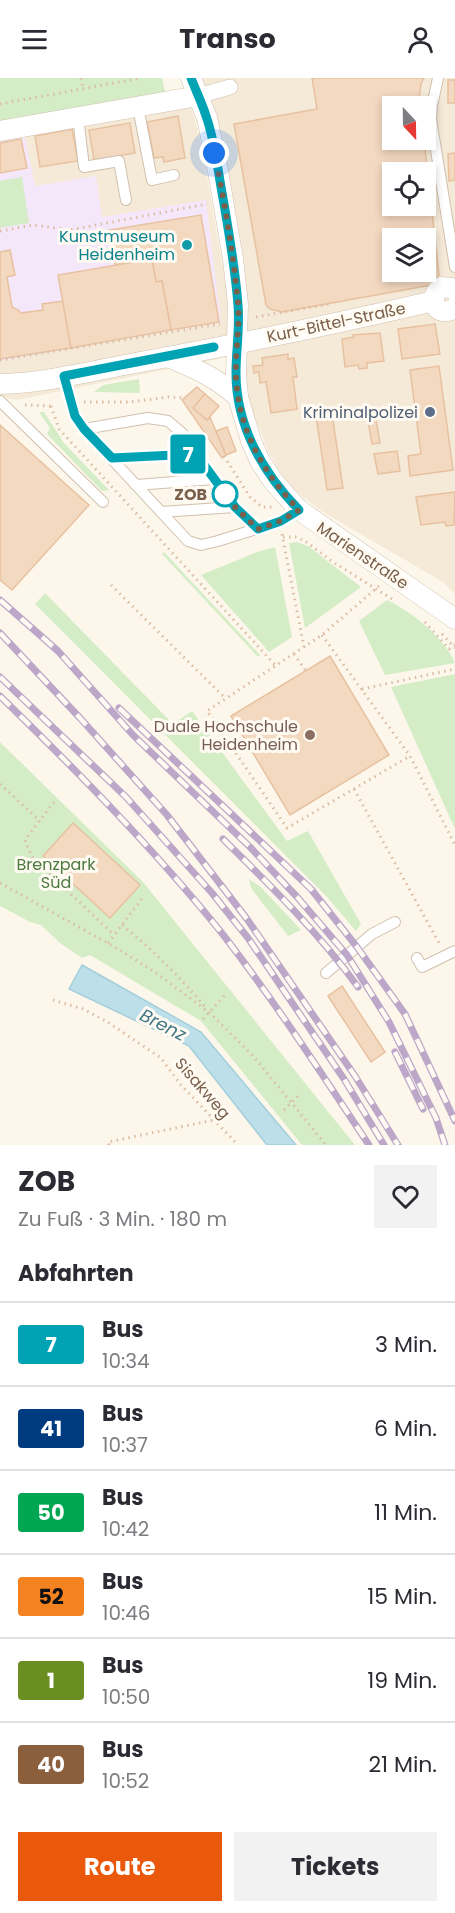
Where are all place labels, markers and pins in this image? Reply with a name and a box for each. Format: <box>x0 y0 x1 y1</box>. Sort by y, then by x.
place label: Kunstmuseum Heidenheim <box>59 225 175 266</box>
marker: Kunstmuseum Heidenheim <box>180 238 194 252</box>
place label: Kriminalpolizei <box>303 401 418 424</box>
marker: Kriminalpolizei <box>423 405 437 419</box>
marker: ZOB <box>212 481 238 507</box>
place label: ZOB <box>174 483 207 506</box>
place label: Duale Hochschule Heidenheim <box>154 715 298 756</box>
marker: Duale Hochschule Heidenheim <box>303 728 317 742</box>

